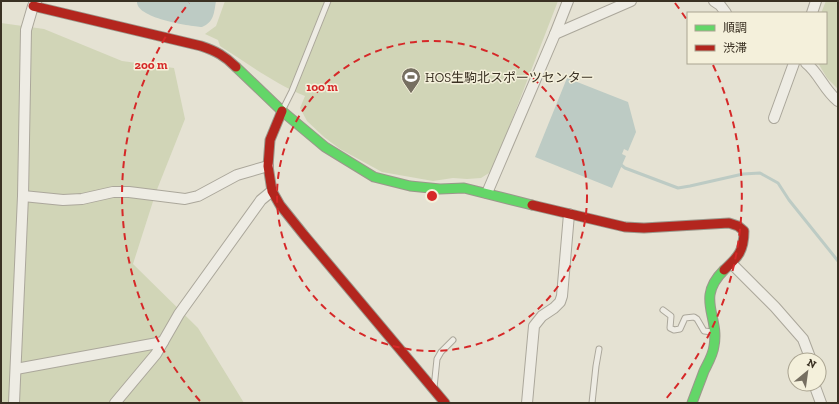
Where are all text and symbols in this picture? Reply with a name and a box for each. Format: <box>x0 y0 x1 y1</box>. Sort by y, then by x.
legend <box>687 12 827 64</box>
text: 順調 <box>723 21 747 35</box>
text: 渋滞 <box>723 41 747 55</box>
text: 200 m <box>134 58 168 72</box>
sports icon: HOS生駒北スポーツセンター <box>400 66 422 94</box>
place label: HOS生駒北スポーツセンター <box>425 70 594 85</box>
text: 100 m <box>306 80 338 94</box>
centre of rings <box>425 189 439 203</box>
north arrow <box>787 352 827 392</box>
text: N <box>805 356 819 372</box>

